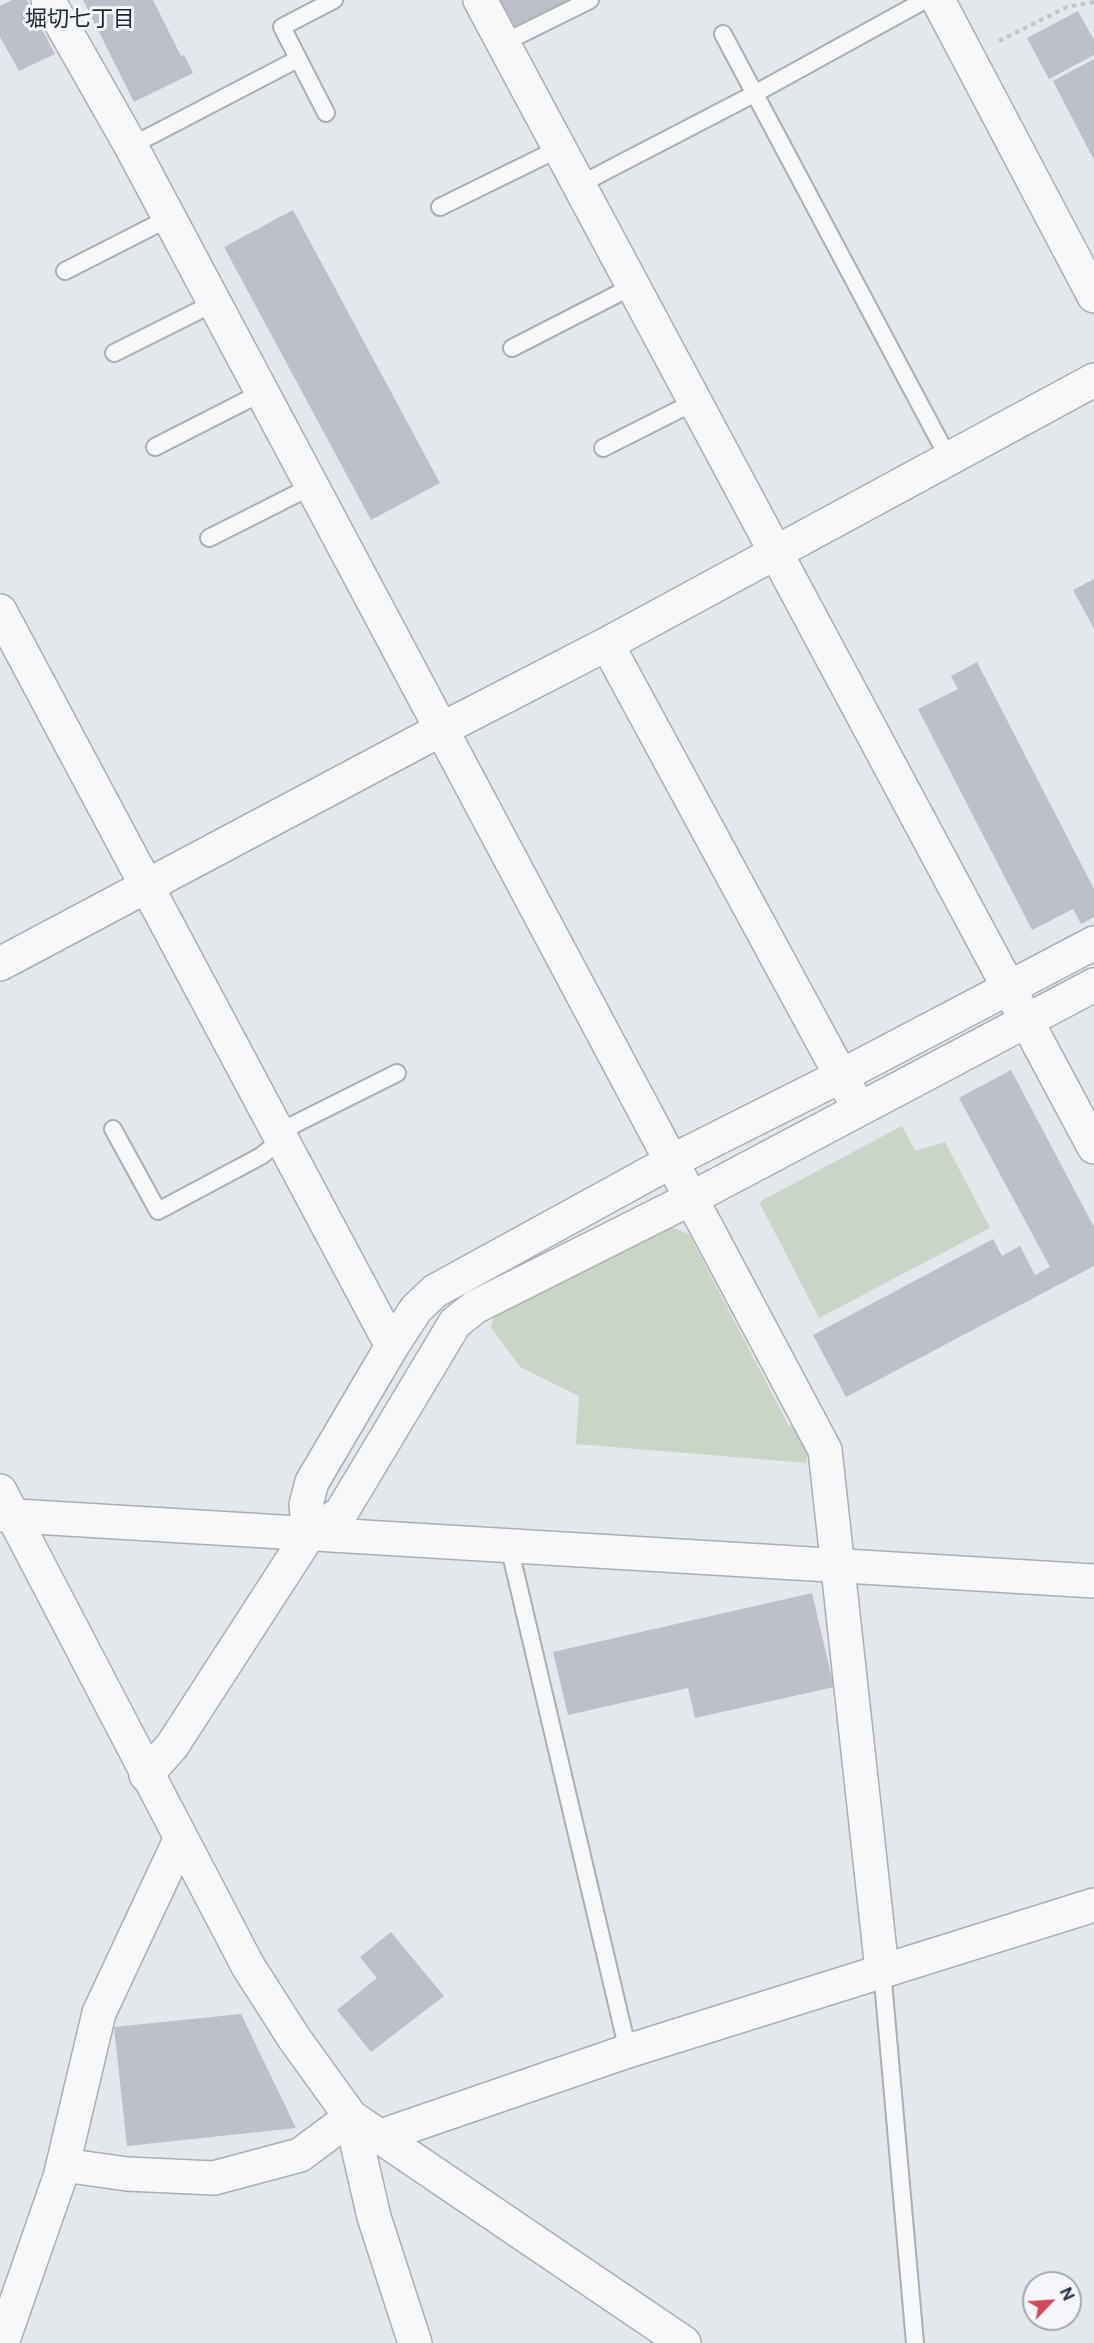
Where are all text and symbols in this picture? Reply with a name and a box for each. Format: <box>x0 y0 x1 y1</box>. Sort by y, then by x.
district label: 堀切七丁目 <box>25 6 135 32</box>
north arrow <box>1022 2271 1082 2331</box>
text: N <box>1056 2284 1078 2304</box>

